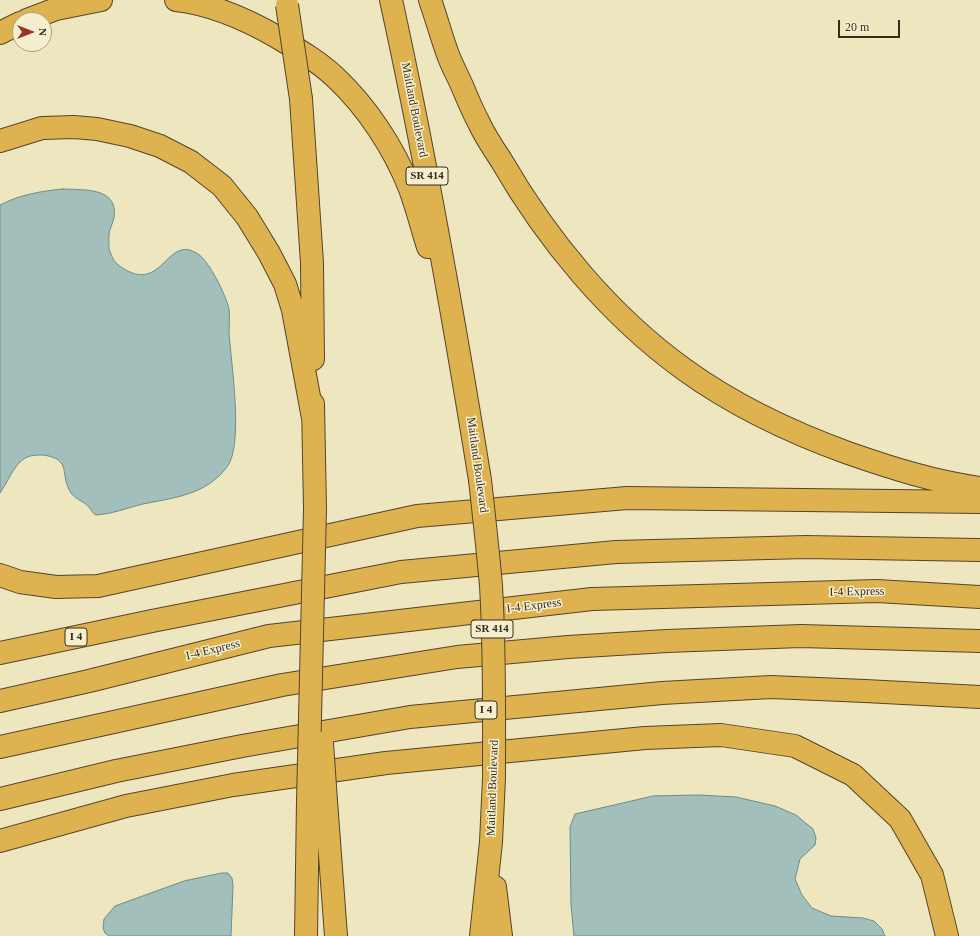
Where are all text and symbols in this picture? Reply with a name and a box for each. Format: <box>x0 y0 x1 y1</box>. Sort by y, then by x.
north arrow <box>12 12 52 52</box>
scale bar <box>840 12 902 38</box>
text: 20 m <box>845 20 869 34</box>
text: N <box>37 28 49 36</box>
street label: Maitland Boulevard <box>398 61 430 159</box>
road number: SR 414 <box>406 167 448 185</box>
street label: Maitland Boulevard <box>463 416 491 514</box>
street label: I-4 Express <box>829 584 885 600</box>
street label: I-4 Express <box>506 596 562 616</box>
road number: SR 414 <box>471 620 513 638</box>
road number: I 4 <box>65 628 87 646</box>
street label: I-4 Express <box>185 636 241 664</box>
road number: I 4 <box>475 701 497 719</box>
street label: Maitland Boulevard <box>484 740 502 836</box>

